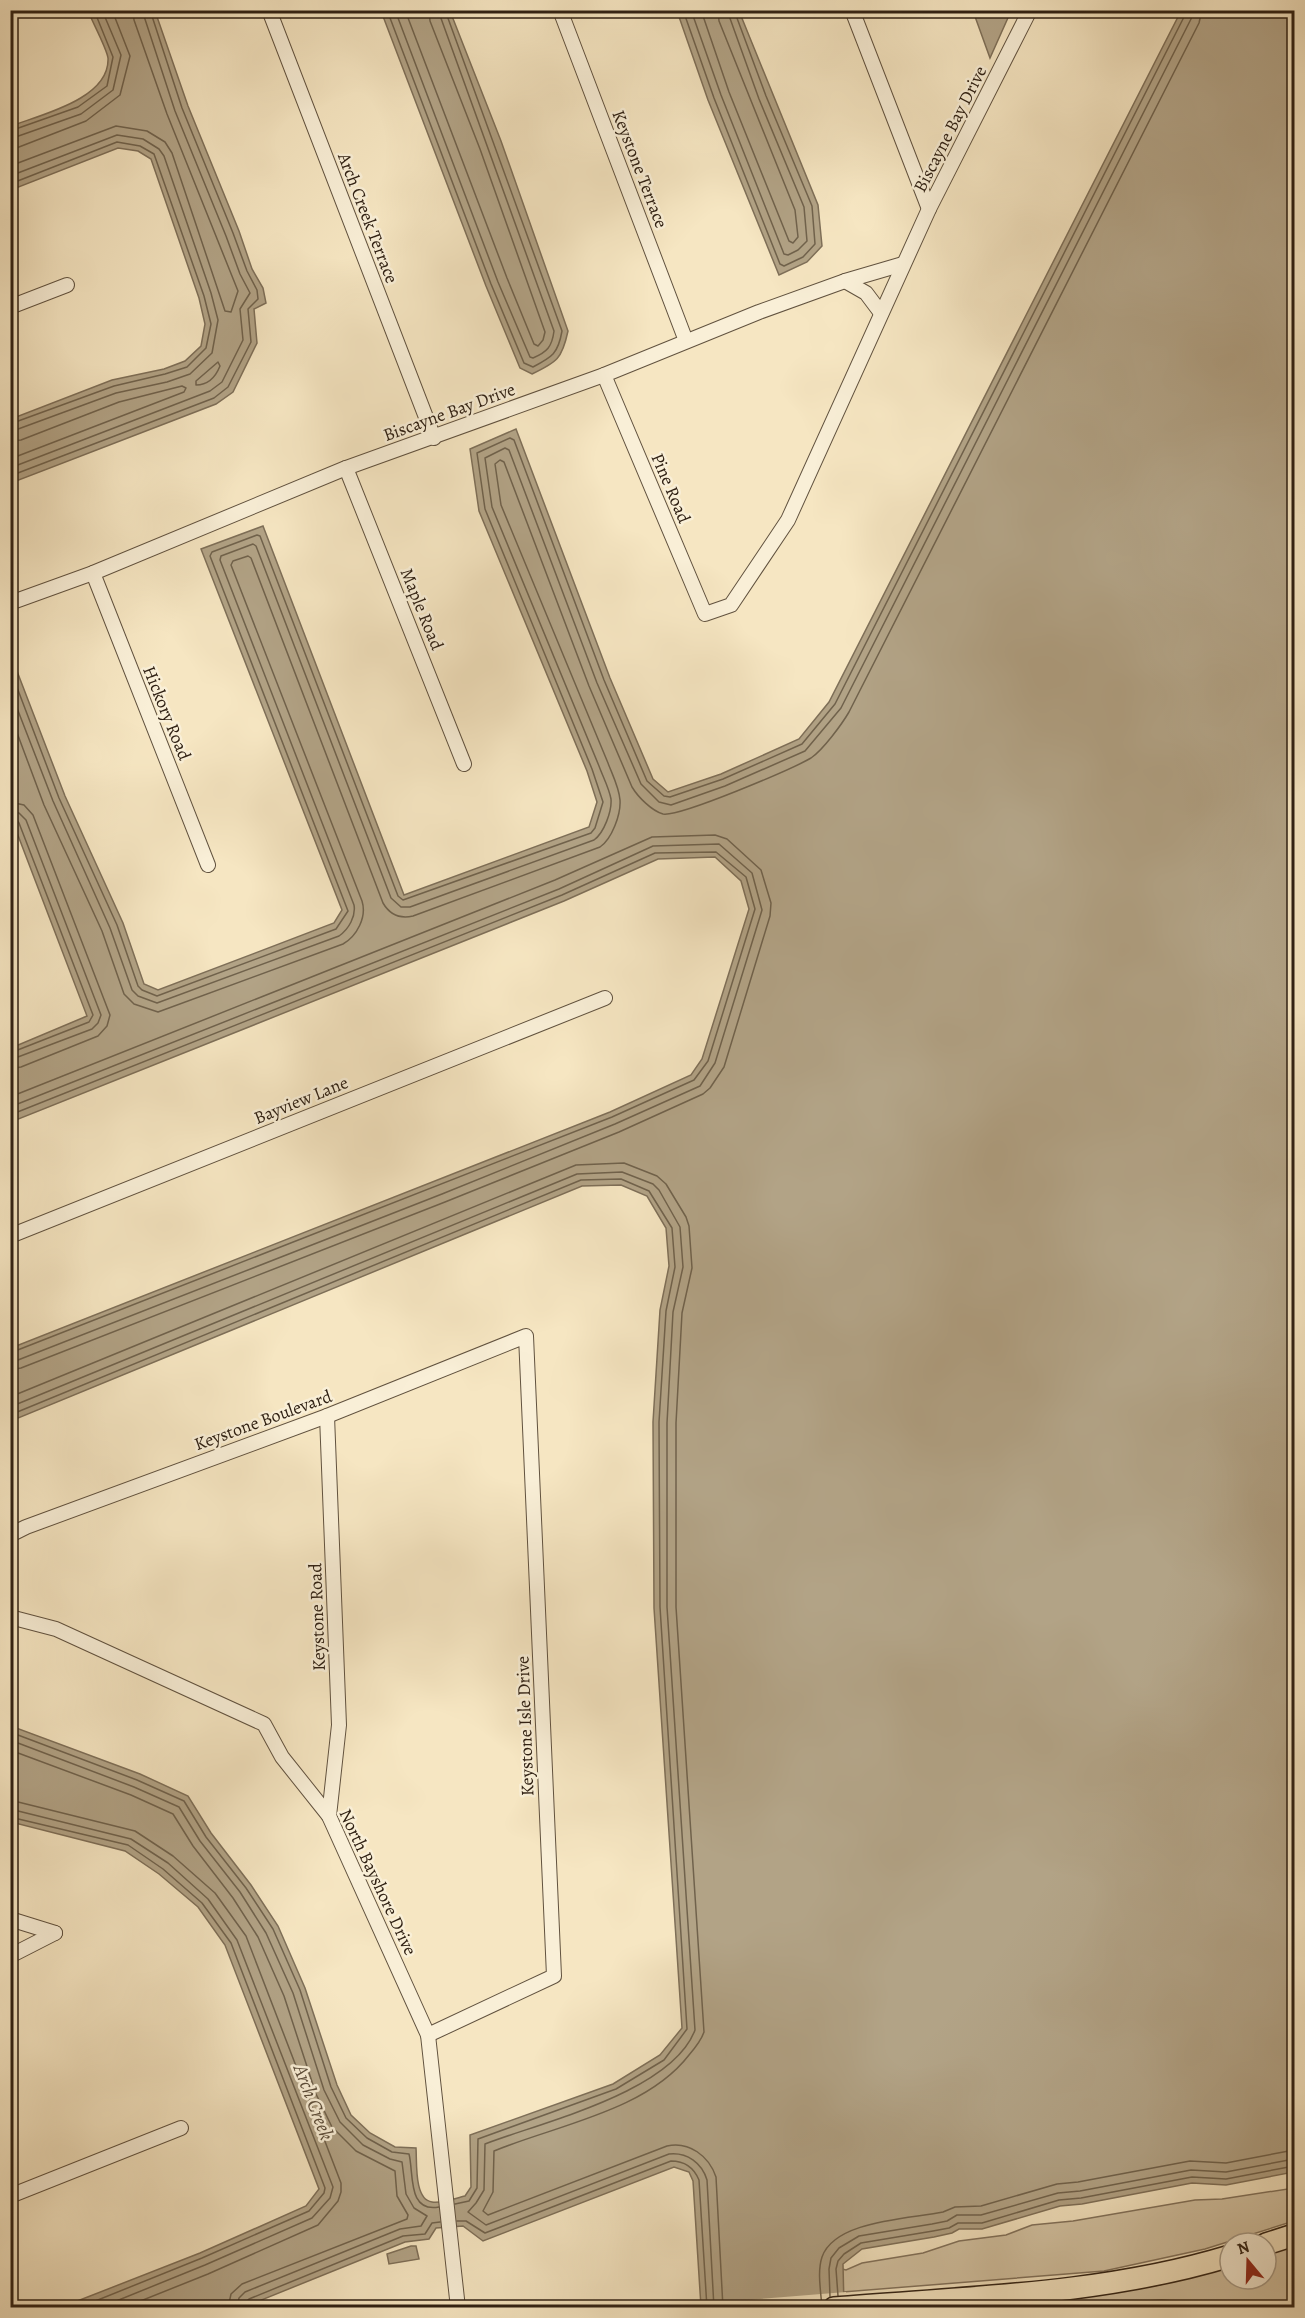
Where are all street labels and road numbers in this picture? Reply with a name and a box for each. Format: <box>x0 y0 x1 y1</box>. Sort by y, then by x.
street label: Biscayne Bay Drive <box>908 62 992 196</box>
street label: Keystone Terrace <box>606 106 674 232</box>
street label: Arch Creek Terrace <box>332 148 404 287</box>
street label: Biscayne Bay Drive <box>380 377 518 447</box>
street label: Pine Road <box>646 449 697 527</box>
street label: Maple Road <box>395 564 449 654</box>
street label: Hickory Road <box>137 662 197 764</box>
street label: Bayview Lane <box>250 1070 352 1130</box>
street label: Keystone Boulevard <box>191 1384 335 1456</box>
street label: Keystone Road <box>303 1562 331 1671</box>
street label: Keystone Isle Drive <box>511 1655 539 1797</box>
street label: North Bayshore Drive <box>334 1805 422 1959</box>

